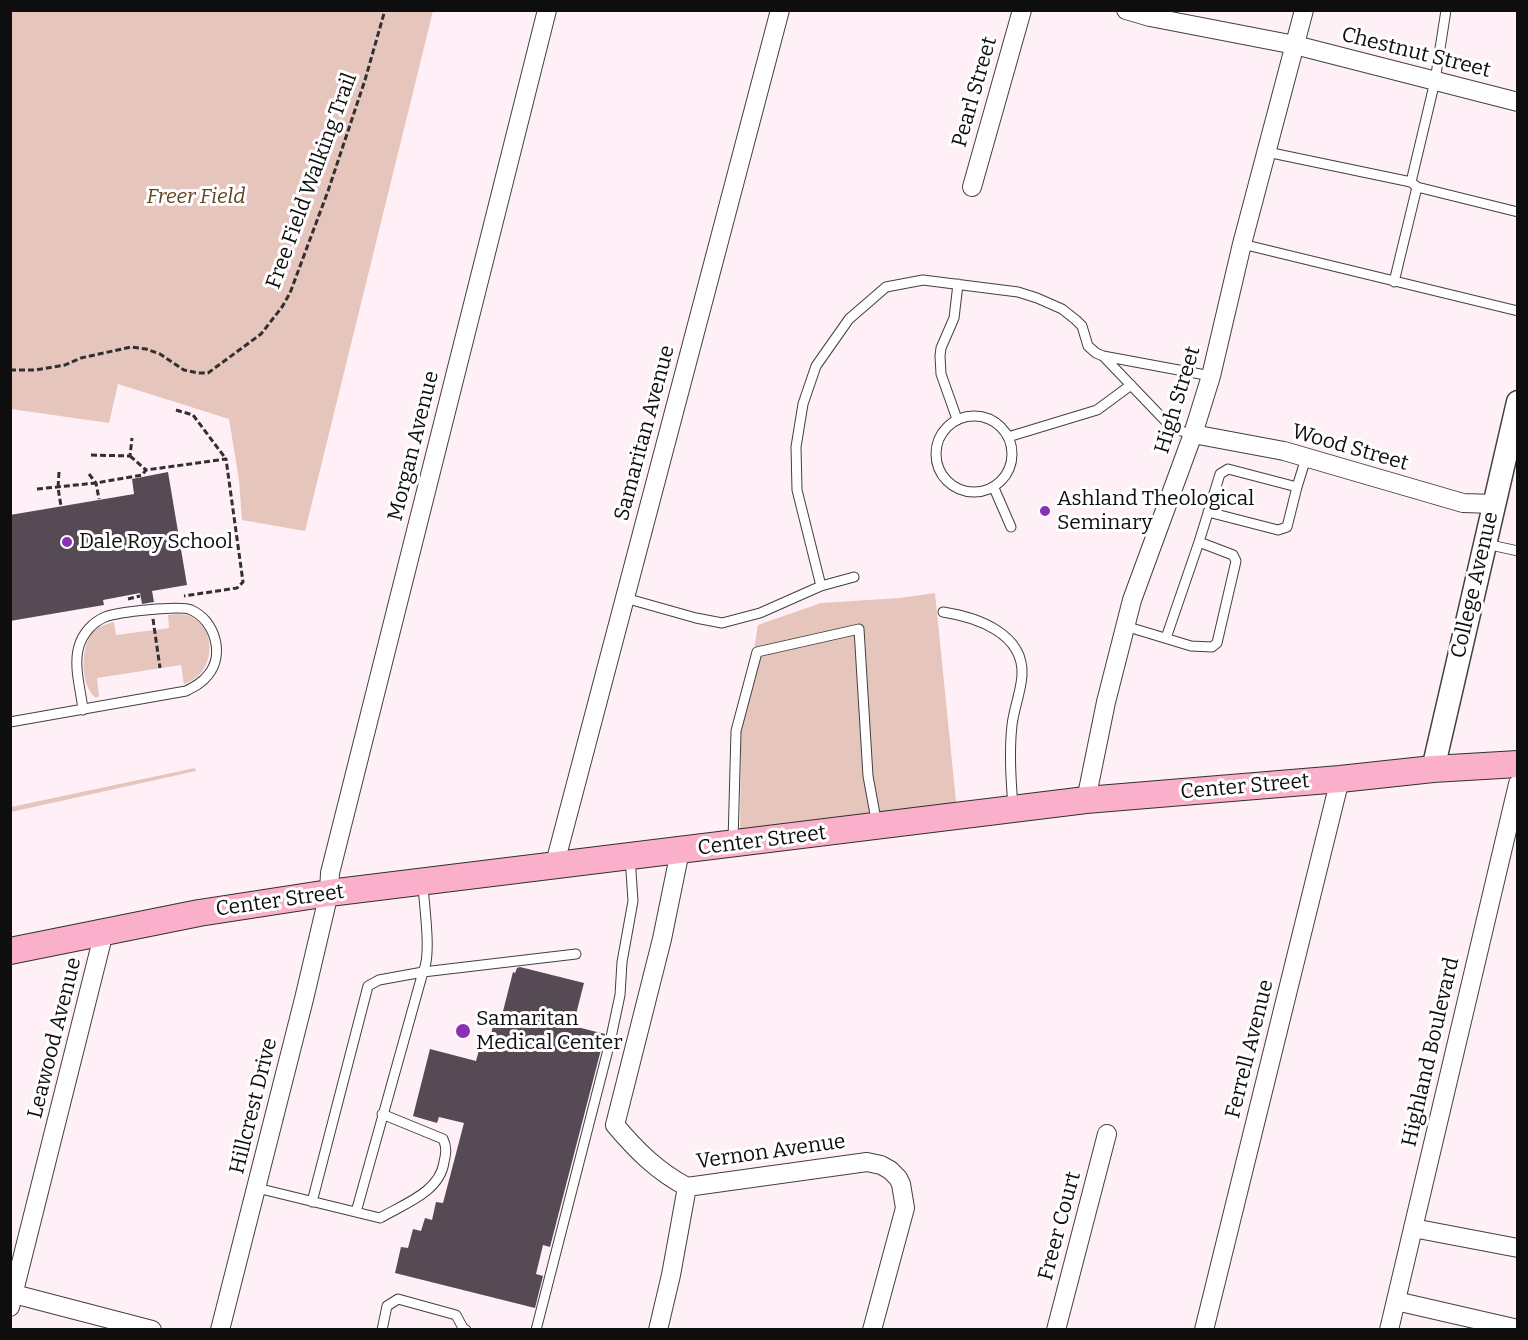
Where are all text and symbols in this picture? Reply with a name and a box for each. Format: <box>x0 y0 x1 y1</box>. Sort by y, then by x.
street label: Chestnut Street <box>1339 22 1493 84</box>
street label: Pearl Street <box>947 34 1003 150</box>
street label: Free Field Walking Trail <box>261 70 363 292</box>
park label: Freer Field <box>146 184 246 210</box>
street label: Samaritan Avenue <box>609 343 681 523</box>
street label: High Street <box>1150 343 1206 457</box>
street label: Morgan Avenue <box>383 368 445 524</box>
street label: Wood Street <box>1289 419 1411 477</box>
place label: Ashland Theological Seminary <box>1057 486 1254 536</box>
marker: Ashland Theological Seminary <box>1038 504 1052 518</box>
street label: College Avenue <box>1446 509 1504 661</box>
place label: Dale Roy School <box>79 529 233 555</box>
marker: Dale Roy School <box>60 535 74 549</box>
street label: Center Street <box>1179 769 1311 805</box>
street label: Center Street <box>696 821 828 861</box>
street label: Center Street <box>214 880 346 922</box>
street label: Leawood Avenue <box>23 955 87 1121</box>
street label: Highland Boulevard <box>1397 955 1465 1149</box>
street label: Ferrell Avenue <box>1221 977 1279 1121</box>
place label: Samaritan Medical Center <box>476 1006 623 1056</box>
marker: Samaritan Medical Center <box>454 1022 472 1040</box>
street label: Hillcrest Drive <box>225 1035 283 1177</box>
street label: Vernon Avenue <box>695 1129 847 1175</box>
street label: Freer Court <box>1033 1169 1087 1283</box>

